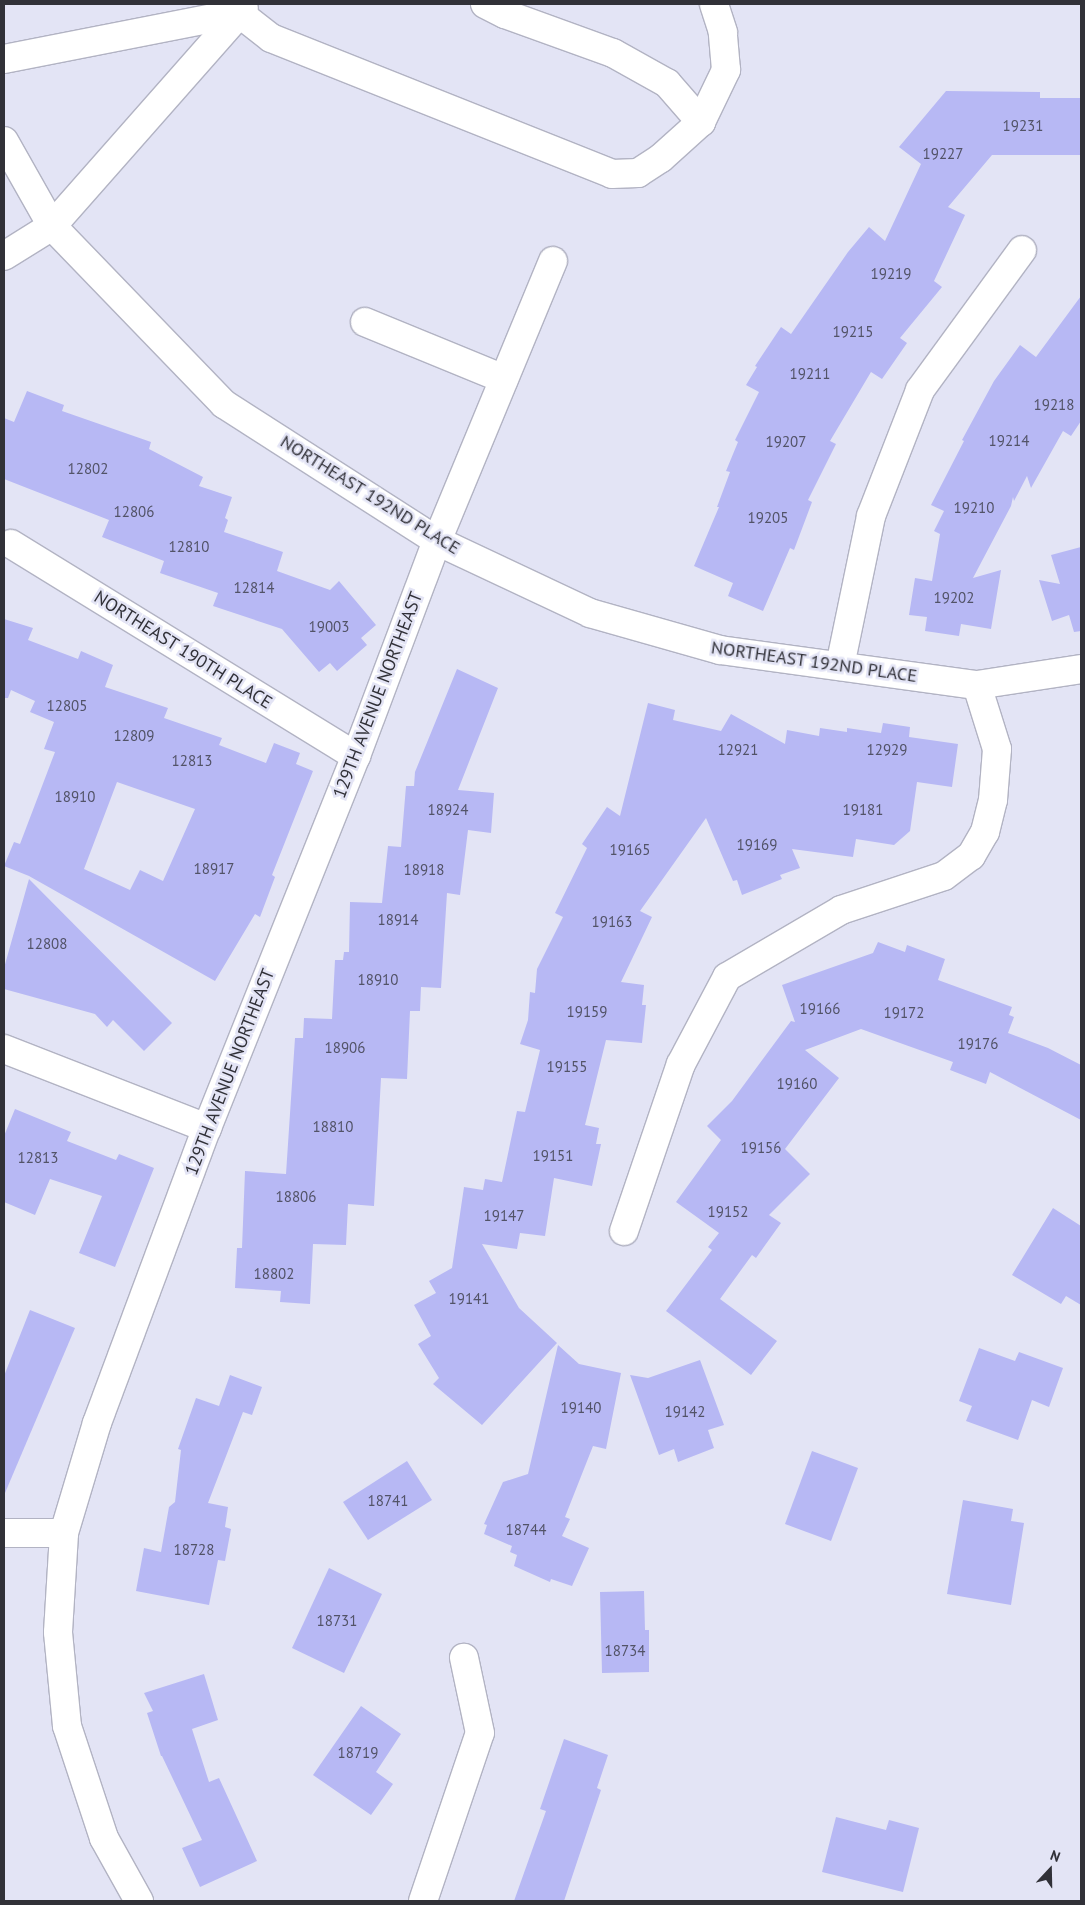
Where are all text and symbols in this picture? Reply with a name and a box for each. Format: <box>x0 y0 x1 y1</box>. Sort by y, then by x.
house number: 19231 <box>1003 117 1043 135</box>
house number: 19227 <box>923 145 963 163</box>
house number: 19219 <box>871 265 911 283</box>
house number: 19215 <box>833 323 873 341</box>
house number: 19211 <box>790 365 830 383</box>
house number: 19218 <box>1034 396 1074 414</box>
street label: NORTHEAST 192ND PLACE <box>276 431 464 559</box>
house number: 19214 <box>989 432 1029 450</box>
house number: 19207 <box>766 433 806 451</box>
house number: 12802 <box>68 460 108 478</box>
house number: 19210 <box>954 499 994 517</box>
house number: 12806 <box>114 503 154 521</box>
house number: 19205 <box>748 509 788 527</box>
house number: 12810 <box>169 538 209 556</box>
house number: 12814 <box>234 579 274 597</box>
street label: NORTHEAST 190TH PLACE <box>90 586 276 714</box>
street label: 129TH AVENUE NORTHEAST <box>328 588 428 802</box>
house number: 19202 <box>934 589 974 607</box>
house number: 19003 <box>309 618 349 636</box>
street label: NORTHEAST 192ND PLACE <box>709 637 919 687</box>
house number: 12805 <box>47 697 87 715</box>
house number: 12809 <box>114 727 154 745</box>
house number: 12921 <box>718 741 758 759</box>
house number: 12929 <box>867 741 907 759</box>
house number: 12813 <box>172 752 212 770</box>
house number: 18910 <box>55 788 95 806</box>
house number: 18924 <box>428 801 468 819</box>
house number: 19181 <box>843 801 883 819</box>
house number: 19169 <box>737 836 777 854</box>
house number: 19165 <box>610 841 650 859</box>
house number: 18917 <box>194 860 234 878</box>
house number: 18918 <box>404 861 444 879</box>
house number: 18914 <box>378 911 418 929</box>
house number: 19163 <box>592 913 632 931</box>
house number: 12808 <box>27 935 67 953</box>
street label: 129TH AVENUE NORTHEAST <box>180 965 280 1179</box>
house number: 18910 <box>358 971 398 989</box>
house number: 19166 <box>800 1000 840 1018</box>
house number: 19159 <box>567 1003 607 1021</box>
house number: 19172 <box>884 1004 924 1022</box>
house number: 19176 <box>958 1035 998 1053</box>
house number: 18906 <box>325 1039 365 1057</box>
house number: 19155 <box>547 1058 587 1076</box>
house number: 19160 <box>777 1075 817 1093</box>
house number: 18810 <box>313 1118 353 1136</box>
house number: 19156 <box>741 1139 781 1157</box>
house number: 19151 <box>533 1147 573 1165</box>
house number: 12813 <box>18 1149 58 1167</box>
house number: 18806 <box>276 1188 316 1206</box>
house number: 19152 <box>708 1203 748 1221</box>
house number: 19147 <box>484 1207 524 1225</box>
house number: 18802 <box>254 1265 294 1283</box>
house number: 19141 <box>449 1290 489 1308</box>
house number: 19140 <box>561 1399 601 1417</box>
house number: 19142 <box>665 1403 705 1421</box>
house number: 18741 <box>368 1492 408 1510</box>
house number: 18744 <box>506 1521 546 1539</box>
house number: 18728 <box>174 1541 214 1559</box>
house number: 18731 <box>317 1612 357 1630</box>
house number: 18734 <box>605 1642 645 1660</box>
house number: 18719 <box>338 1744 378 1762</box>
north arrow <box>1025 1845 1075 1895</box>
text: N <box>1048 1846 1063 1866</box>

